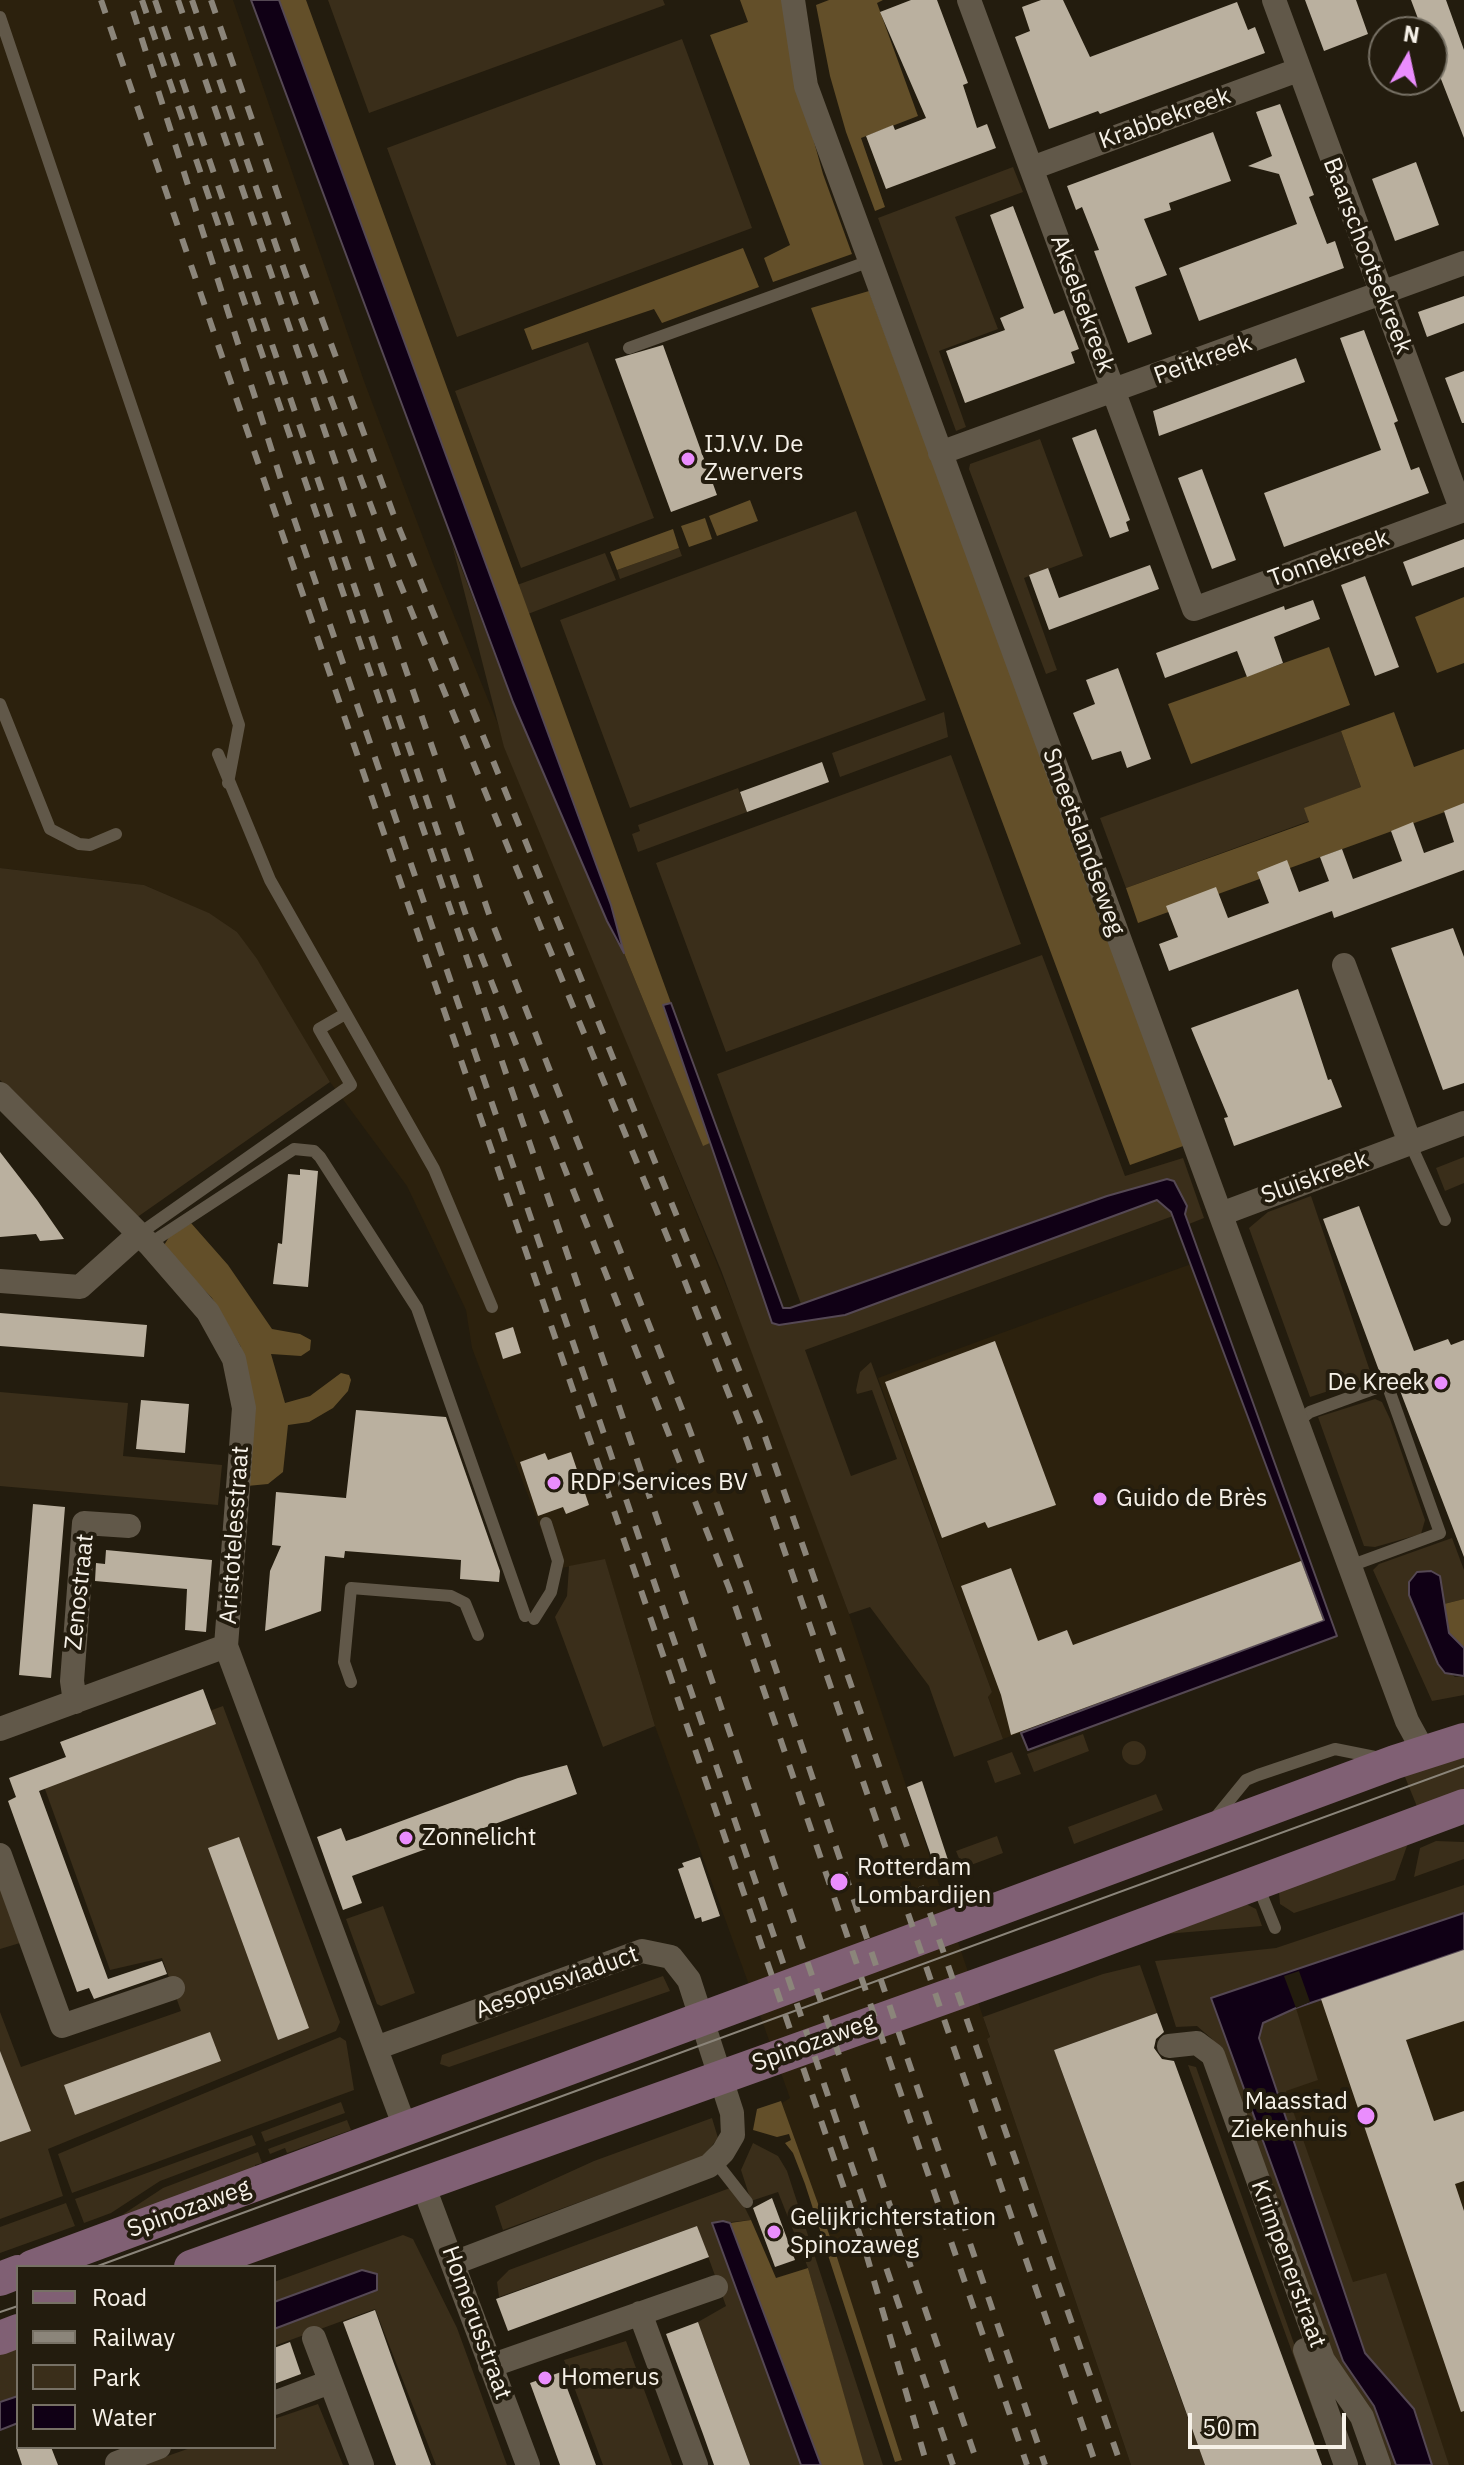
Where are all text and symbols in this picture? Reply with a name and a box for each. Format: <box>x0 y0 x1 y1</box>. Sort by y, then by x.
north arrow <box>1368 16 1448 96</box>
text: N <box>1401 18 1422 49</box>
street label: Krabbekreek <box>1095 82 1235 156</box>
street label: Baarschootsekreek <box>1316 154 1418 358</box>
street label: Akselsekreek <box>1044 231 1120 377</box>
street label: Peitkreek <box>1150 329 1256 391</box>
place label: IJ.V.V. De Zwervers <box>704 431 804 487</box>
marker: IJ.V.V. De Zwervers <box>679 450 697 468</box>
street label: Tonnekreek <box>1265 524 1393 594</box>
street label: Smeetslandseweg <box>1036 744 1130 940</box>
street label: Sluiskreek <box>1257 1145 1373 1211</box>
place label: De Kreek <box>1327 1369 1425 1397</box>
marker: De Kreek <box>1432 1374 1450 1392</box>
street label: Aristotelesstraat <box>214 1445 256 1625</box>
place label: RDP Services BV <box>570 1469 748 1497</box>
marker: RDP Services BV <box>545 1474 563 1492</box>
place label: Guido de Brès <box>1116 1485 1267 1513</box>
marker: Guido de Brès <box>1091 1490 1109 1508</box>
street label: Zenostraat <box>60 1532 100 1652</box>
place label: Zonnelicht <box>422 1824 536 1852</box>
marker: Zonnelicht <box>397 1829 415 1847</box>
place label: Rotterdam Lombardijen <box>857 1854 991 1910</box>
marker: Rotterdam Lombardijen <box>828 1871 850 1893</box>
street label: Aesopusviaduct <box>472 1940 642 2026</box>
street label: Spinozaweg <box>749 2007 879 2079</box>
place label: Maasstad Ziekenhuis <box>1231 2088 1348 2144</box>
marker: Maasstad Ziekenhuis <box>1355 2105 1377 2127</box>
street label: Spinozaweg <box>124 2173 254 2245</box>
street label: Krimpenerstraat <box>1244 2176 1332 2352</box>
place label: Gelijkrichterstation Spinozaweg <box>790 2204 996 2260</box>
marker: Gelijkrichterstation Spinozaweg <box>765 2223 783 2241</box>
street label: Homerusstraat <box>435 2242 517 2404</box>
legend <box>16 2265 276 2449</box>
text: Road <box>92 2281 147 2313</box>
text: Railway <box>92 2321 175 2353</box>
text: Park <box>92 2361 141 2393</box>
place label: Homerus <box>561 2364 660 2392</box>
marker: Homerus <box>536 2369 554 2387</box>
scale bar <box>1192 2397 1350 2447</box>
text: Water <box>92 2401 156 2433</box>
text: 50 m <box>1202 2411 1257 2443</box>

